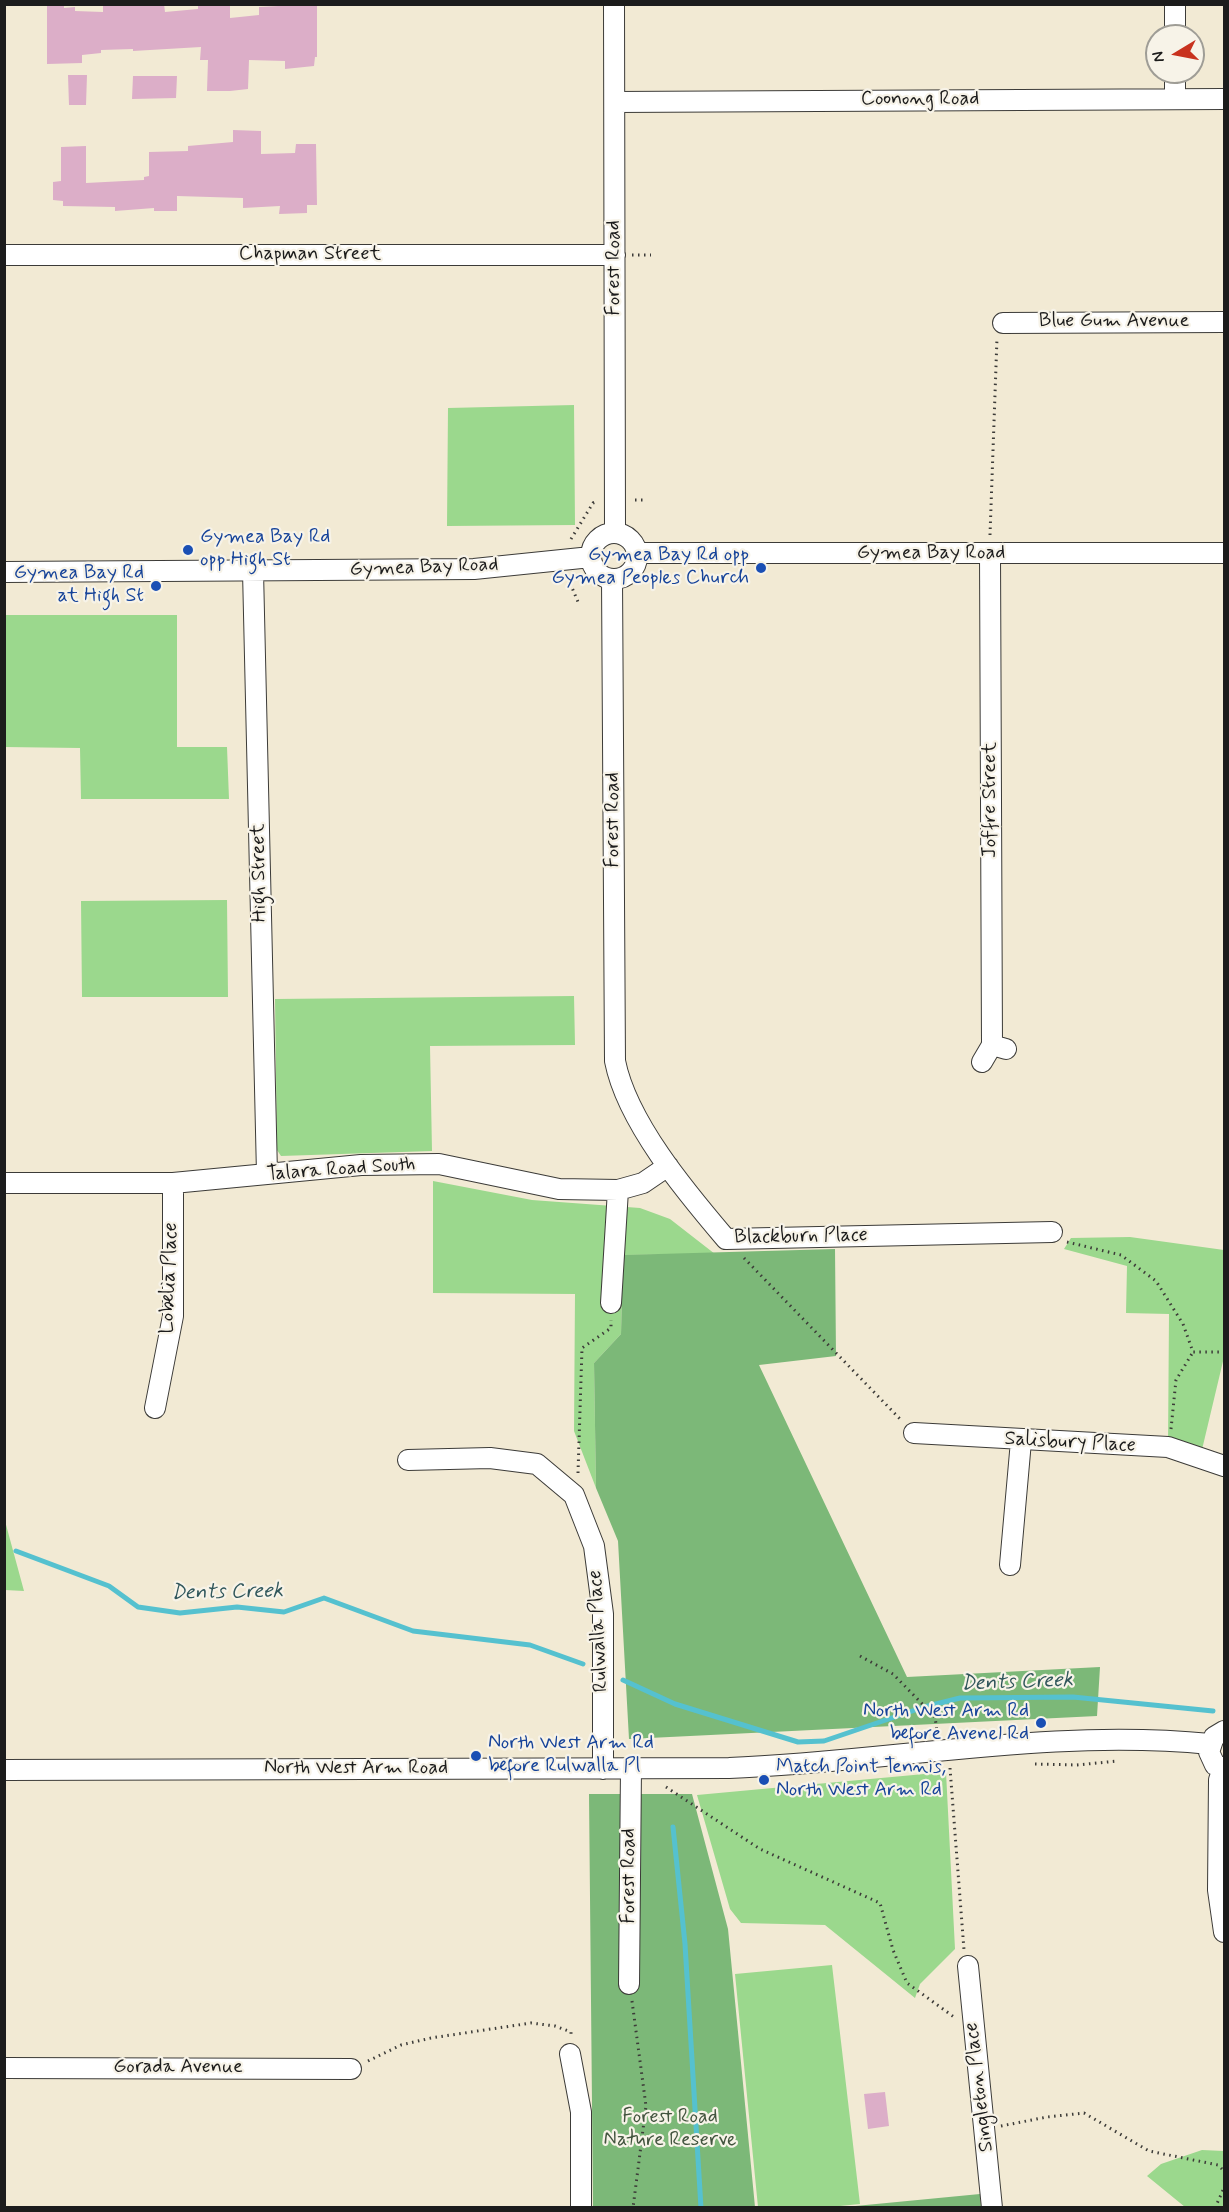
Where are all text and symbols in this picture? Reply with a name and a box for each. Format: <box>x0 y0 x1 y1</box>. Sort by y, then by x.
north arrow <box>1145 24 1205 84</box>
text: N <box>1147 50 1170 64</box>
street label: Coonong Road <box>861 88 979 112</box>
street label: Forest Road <box>603 220 627 316</box>
street label: Chapman Street <box>239 243 381 267</box>
street label: Blue Gum Avenue <box>1039 310 1189 334</box>
place label: Gymea Bay Rd opp High St <box>200 526 330 573</box>
street label: Gymea Bay Road <box>857 542 1005 566</box>
marker: Gymea Bay Rd opp High St <box>181 543 195 557</box>
place label: Gymea Bay Rd opp Gymea Peoples Church <box>551 544 749 591</box>
street label: Gymea Bay Road <box>349 553 499 583</box>
marker: Gymea Bay Rd opp Gymea Peoples Church <box>754 561 768 575</box>
place label: Gymea Bay Rd at High St <box>14 562 144 609</box>
marker: Gymea Bay Rd at High St <box>149 579 163 593</box>
street label: Joffre Street <box>979 742 1003 858</box>
street label: Forest Road <box>602 772 626 868</box>
street label: High Street <box>247 823 273 923</box>
street label: Talara Road South <box>266 1153 416 1187</box>
street label: Lobelia Place <box>156 1222 184 1334</box>
street label: Blackburn Place <box>734 1224 868 1250</box>
street label: Salisbury Place <box>1004 1428 1136 1458</box>
street label: Rulwalla Place <box>584 1569 614 1693</box>
water label: Dents Creek <box>171 1579 283 1607</box>
water label: Dents Creek <box>960 1668 1074 1698</box>
place label: North West Arm Rd before Avenel Rd <box>863 1700 1029 1747</box>
marker: North West Arm Rd before Avenel Rd <box>1034 1716 1048 1730</box>
place label: North West Arm Rd before Rulwalla Pl <box>488 1732 654 1779</box>
marker: North West Arm Rd before Rulwalla Pl <box>469 1749 483 1763</box>
place label: Match Point Tennis, North West Arm Rd <box>776 1756 946 1803</box>
street label: North West Arm Road <box>264 1757 448 1781</box>
marker: Match Point Tennis, North West Arm Rd <box>757 1773 771 1787</box>
street label: Forest Road <box>618 1828 642 1924</box>
street label: Singleton Place <box>960 2021 1000 2153</box>
street label: Gorada Avenue <box>113 2056 243 2080</box>
park label: Forest Road Nature Reserve <box>604 2106 736 2153</box>

